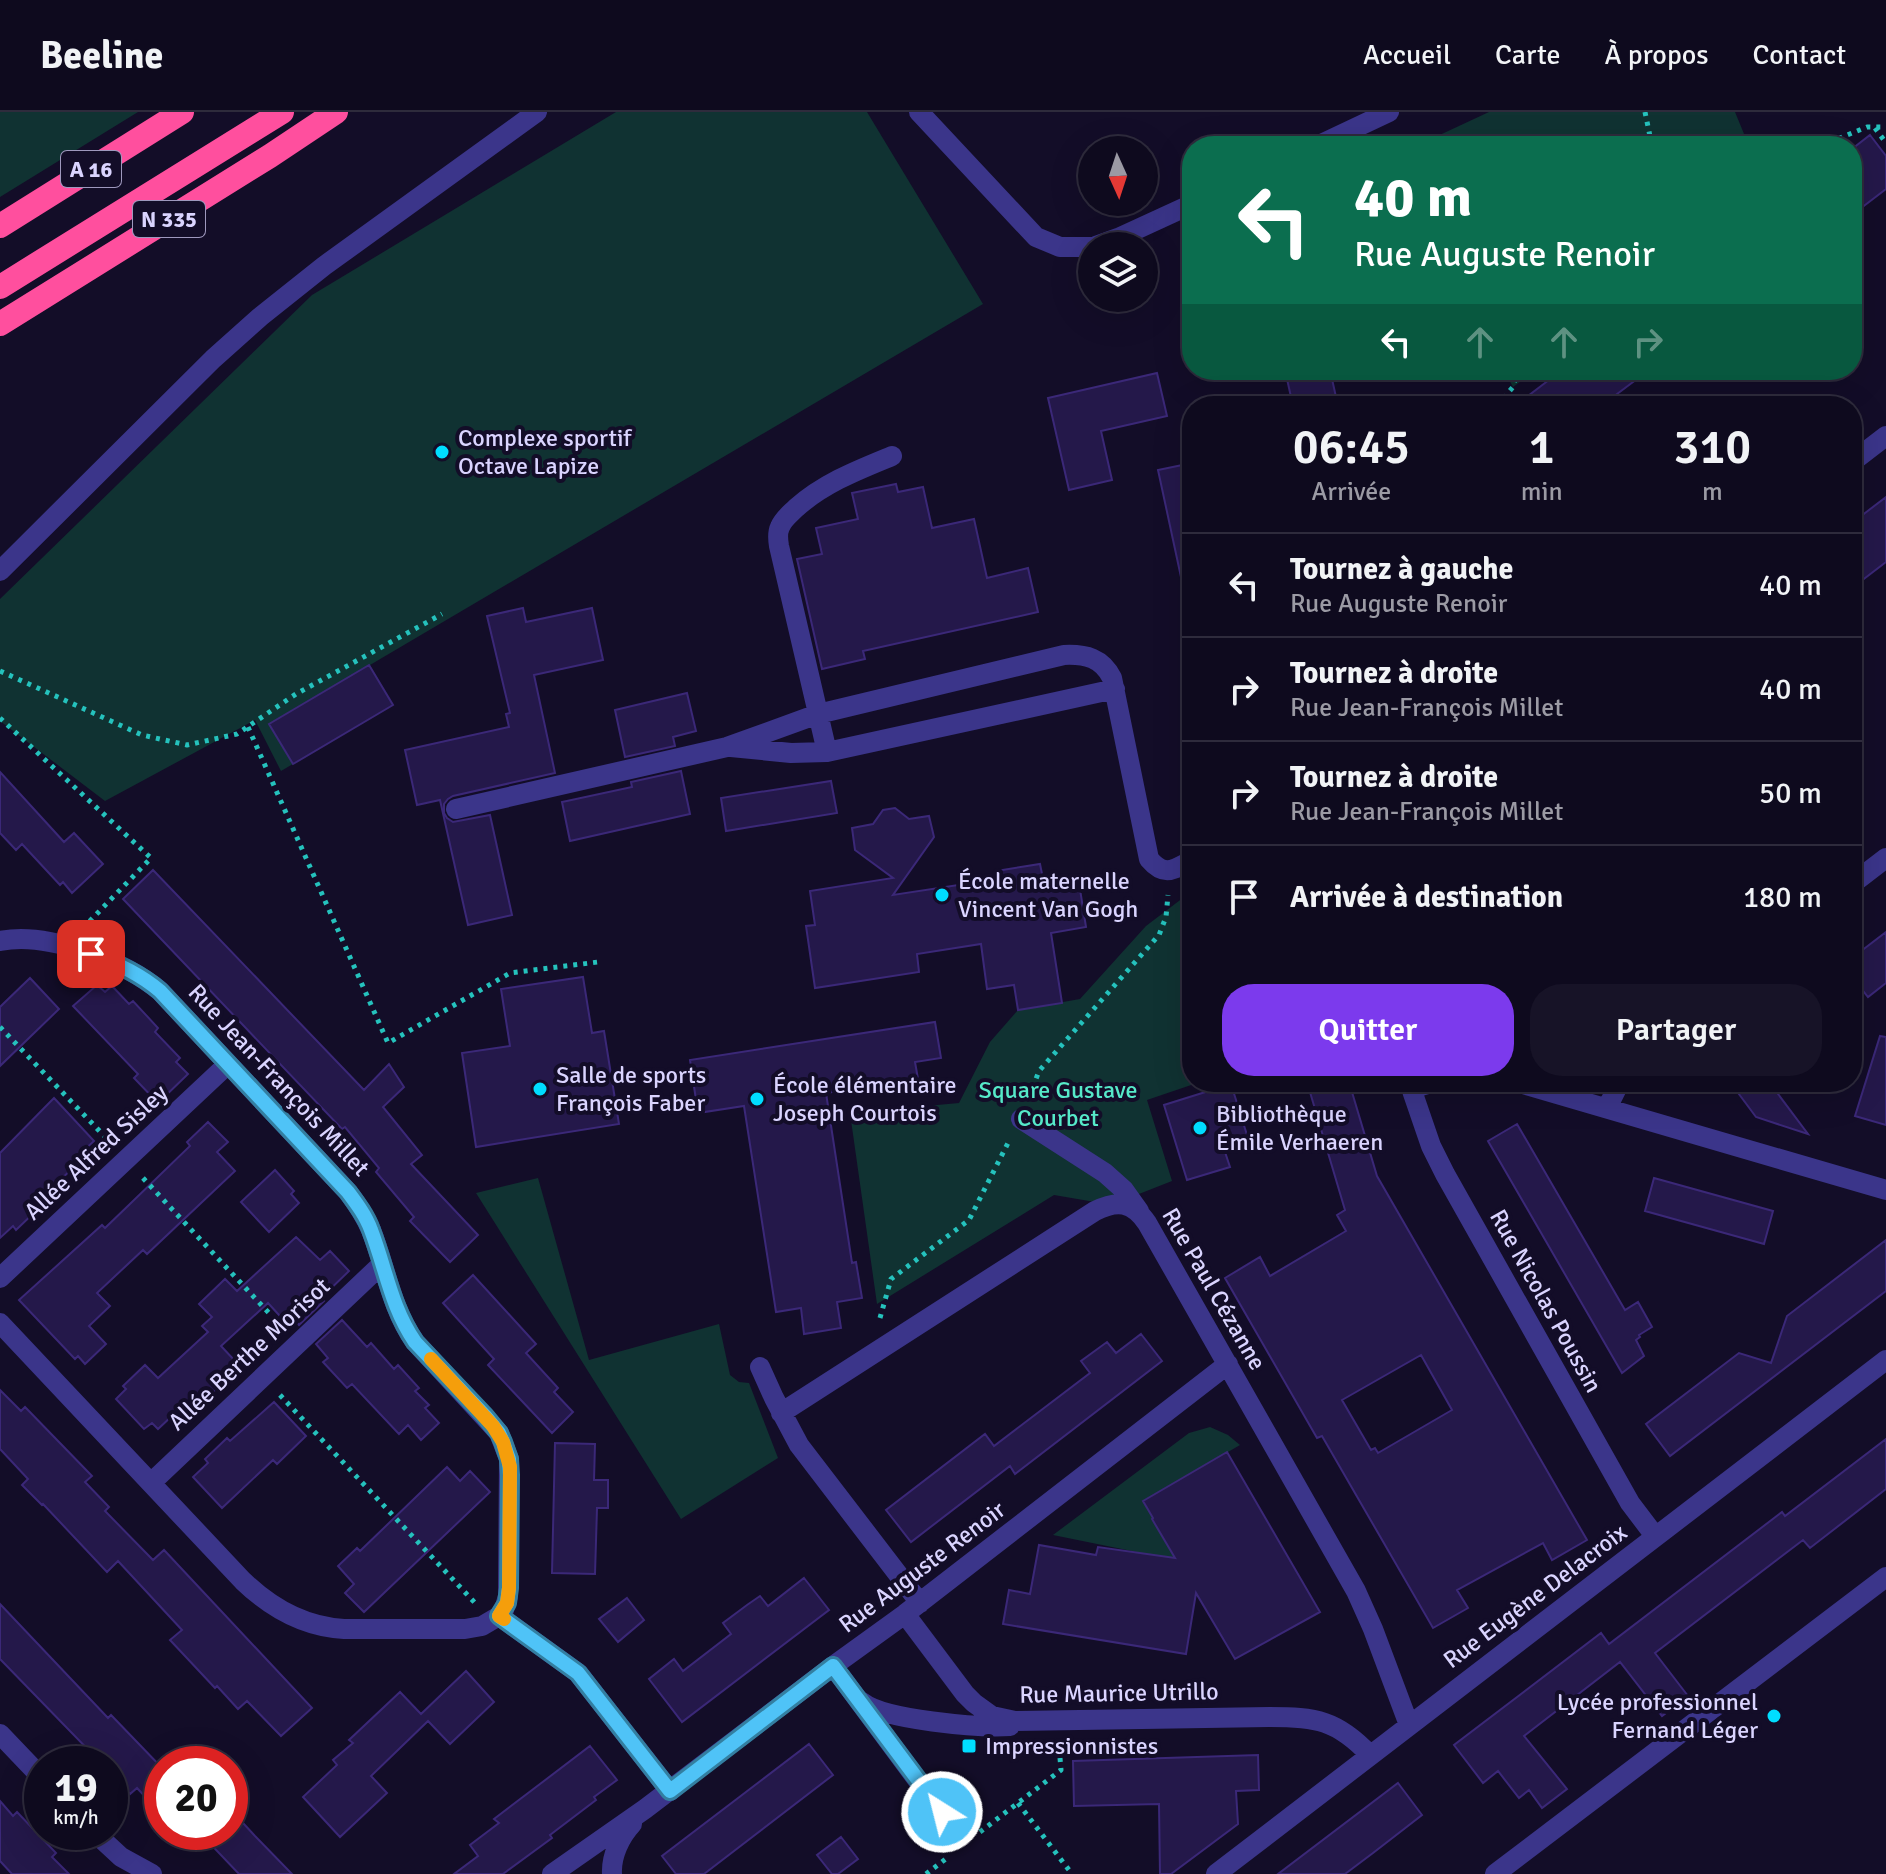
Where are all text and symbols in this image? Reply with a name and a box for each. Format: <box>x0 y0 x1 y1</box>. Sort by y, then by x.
text: Beeline <box>40 32 163 79</box>
text: Accueil <box>1363 38 1451 72</box>
text: Carte <box>1495 38 1560 72</box>
text: À propos <box>1604 38 1709 72</box>
text: Contact <box>1753 38 1846 72</box>
north arrow <box>1078 136 1158 216</box>
map controls <box>1078 136 1158 312</box>
road number: A 16 <box>61 151 121 187</box>
text: 40 m <box>1354 163 1472 232</box>
icon: left <box>1222 168 1326 272</box>
road number: N 335 <box>133 201 205 237</box>
button: layers <box>1078 232 1158 312</box>
text: Rue Auguste Renoir <box>1354 232 1655 277</box>
icon: left <box>1374 320 1418 364</box>
icon: ahead <box>1458 320 1502 364</box>
icon: ahead <box>1542 320 1586 364</box>
icon: right <box>1626 320 1670 364</box>
text: 06:45 <box>1293 418 1410 477</box>
text: 1 <box>1529 418 1555 477</box>
text: 310 <box>1673 418 1751 477</box>
place label: Complexe sportif Octave Lapize <box>458 423 632 481</box>
marker: Complexe sportif Octave Lapize <box>433 443 451 461</box>
text: Arrivée <box>1311 476 1391 508</box>
text: min <box>1521 476 1563 508</box>
text: m <box>1702 476 1723 508</box>
text: Tournez à gauche <box>1290 551 1513 588</box>
icon: left <box>1222 563 1266 607</box>
text: 40 m <box>1759 567 1822 604</box>
text: Rue Auguste Renoir <box>1290 588 1507 620</box>
text: Tournez à droite <box>1290 655 1498 692</box>
icon: right <box>1222 667 1266 711</box>
text: 40 m <box>1759 671 1822 708</box>
text: Rue Jean-François Millet <box>1290 692 1563 724</box>
text: Tournez à droite <box>1290 759 1498 796</box>
icon: right <box>1222 771 1266 815</box>
text: 50 m <box>1759 775 1822 812</box>
text: Rue Jean-François Millet <box>1290 796 1563 828</box>
place label: École maternelle Vincent Van Gogh <box>958 866 1138 924</box>
icon: arrive <box>1222 875 1266 919</box>
text: Arrivée à destination <box>1290 879 1563 916</box>
text: 180 m <box>1743 879 1822 916</box>
marker: École maternelle Vincent Van Gogh <box>933 886 951 904</box>
pin <box>57 920 125 988</box>
icon: arrive <box>69 932 113 976</box>
street label: Rue Jean-François Millet <box>182 977 376 1183</box>
button: Quitter <box>1222 984 1514 1076</box>
button: Partager <box>1530 984 1822 1076</box>
place label: Salle de sports François Faber <box>556 1060 706 1118</box>
place label: École élémentaire Joseph Courtois <box>773 1070 957 1128</box>
park label: Square Gustave Courbet <box>979 1075 1137 1133</box>
street label: Allée Alfred Sisley <box>18 1078 174 1226</box>
marker: Salle de sports François Faber <box>531 1080 549 1098</box>
marker: École élémentaire Joseph Courtois <box>748 1090 766 1108</box>
place label: Bibliothèque Émile Verhaeren <box>1216 1099 1383 1157</box>
marker: Bibliothèque Émile Verhaeren <box>1191 1119 1209 1137</box>
street label: Rue Paul Cézanne <box>1155 1203 1273 1375</box>
street label: Rue Nicolas Poussin <box>1483 1204 1609 1398</box>
street label: Allée Berthe Morisot <box>162 1271 336 1437</box>
street label: Rue Auguste Renoir <box>833 1495 1011 1639</box>
street label: Rue Eugène Delacroix <box>1437 1517 1633 1675</box>
street label: Rue Maurice Utrillo <box>1019 1676 1219 1710</box>
place label: Lycée professionnel Fernand Léger <box>1557 1687 1758 1745</box>
marker: Lycée professionnel Fernand Léger <box>1765 1707 1783 1725</box>
place label: Impressionnistes <box>985 1731 1158 1761</box>
marker: Impressionnistes <box>960 1737 978 1755</box>
speed limit sign: 20 <box>144 1746 248 1850</box>
text: 19 <box>54 1763 98 1813</box>
position arrow <box>900 1770 984 1854</box>
text: km/h <box>53 1805 99 1830</box>

